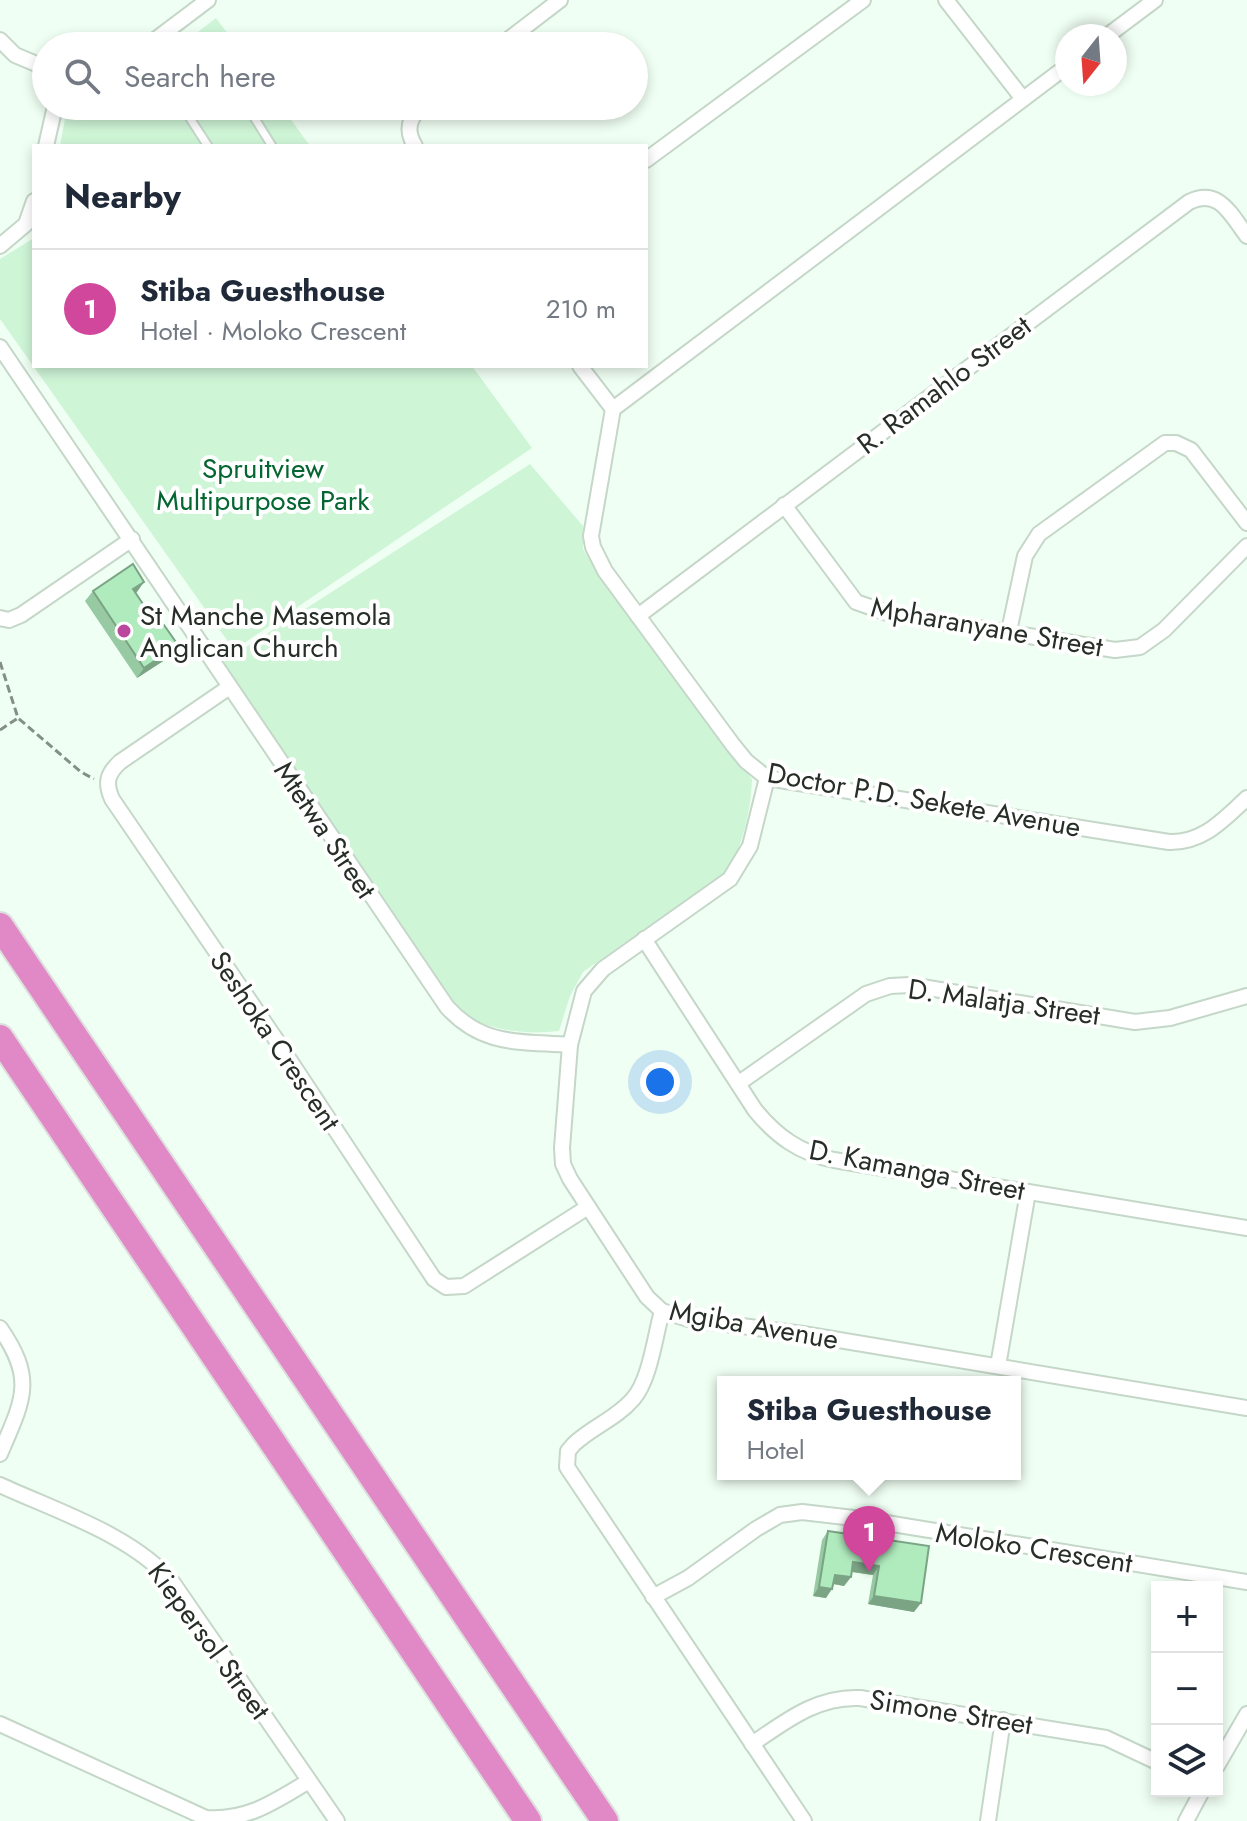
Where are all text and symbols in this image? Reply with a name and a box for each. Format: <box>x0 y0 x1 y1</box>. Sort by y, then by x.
north arrow <box>1055 24 1127 96</box>
search box <box>32 32 648 120</box>
icon: search <box>60 54 104 98</box>
text: Search here <box>124 55 276 98</box>
text: Nearby <box>64 172 181 221</box>
text: Stiba Guesthouse <box>140 269 385 312</box>
text: 1 <box>83 290 97 328</box>
text: 210 m <box>546 290 616 328</box>
street label: R. Ramahlo Street <box>848 306 1040 464</box>
text: Hotel · Moloko Crescent <box>140 312 406 350</box>
park label: Spruitview Multipurpose Park <box>156 448 370 521</box>
street label: Mpharanyane Street <box>868 586 1106 668</box>
place label: St Manche Masemola Anglican Church <box>140 595 391 668</box>
marker: St Manche Masemola Anglican Church <box>115 622 133 640</box>
street label: Doctor P.D. Sekete Avenue <box>764 752 1084 848</box>
street label: Mtetwa Street <box>264 753 386 907</box>
street label: Seshoka Crescent <box>200 943 350 1139</box>
street label: D. Malatja Street <box>905 968 1103 1036</box>
your location <box>640 1062 680 1102</box>
street label: D. Kamanga Street <box>806 1129 1029 1211</box>
street label: Mgiba Avenue <box>666 1290 842 1360</box>
popup <box>717 1376 1021 1480</box>
text: Stiba Guesthouse <box>746 1388 992 1431</box>
text: Hotel <box>746 1431 805 1469</box>
pin: 1 <box>843 1506 895 1572</box>
street label: Moloko Crescent <box>933 1512 1136 1584</box>
street label: Kiepersol Street <box>138 1554 280 1728</box>
map controls <box>1151 1581 1223 1797</box>
button: + <box>1151 1581 1223 1653</box>
button: − <box>1151 1653 1223 1725</box>
street label: Simone Street <box>867 1679 1036 1745</box>
button: layers <box>1151 1725 1223 1797</box>

